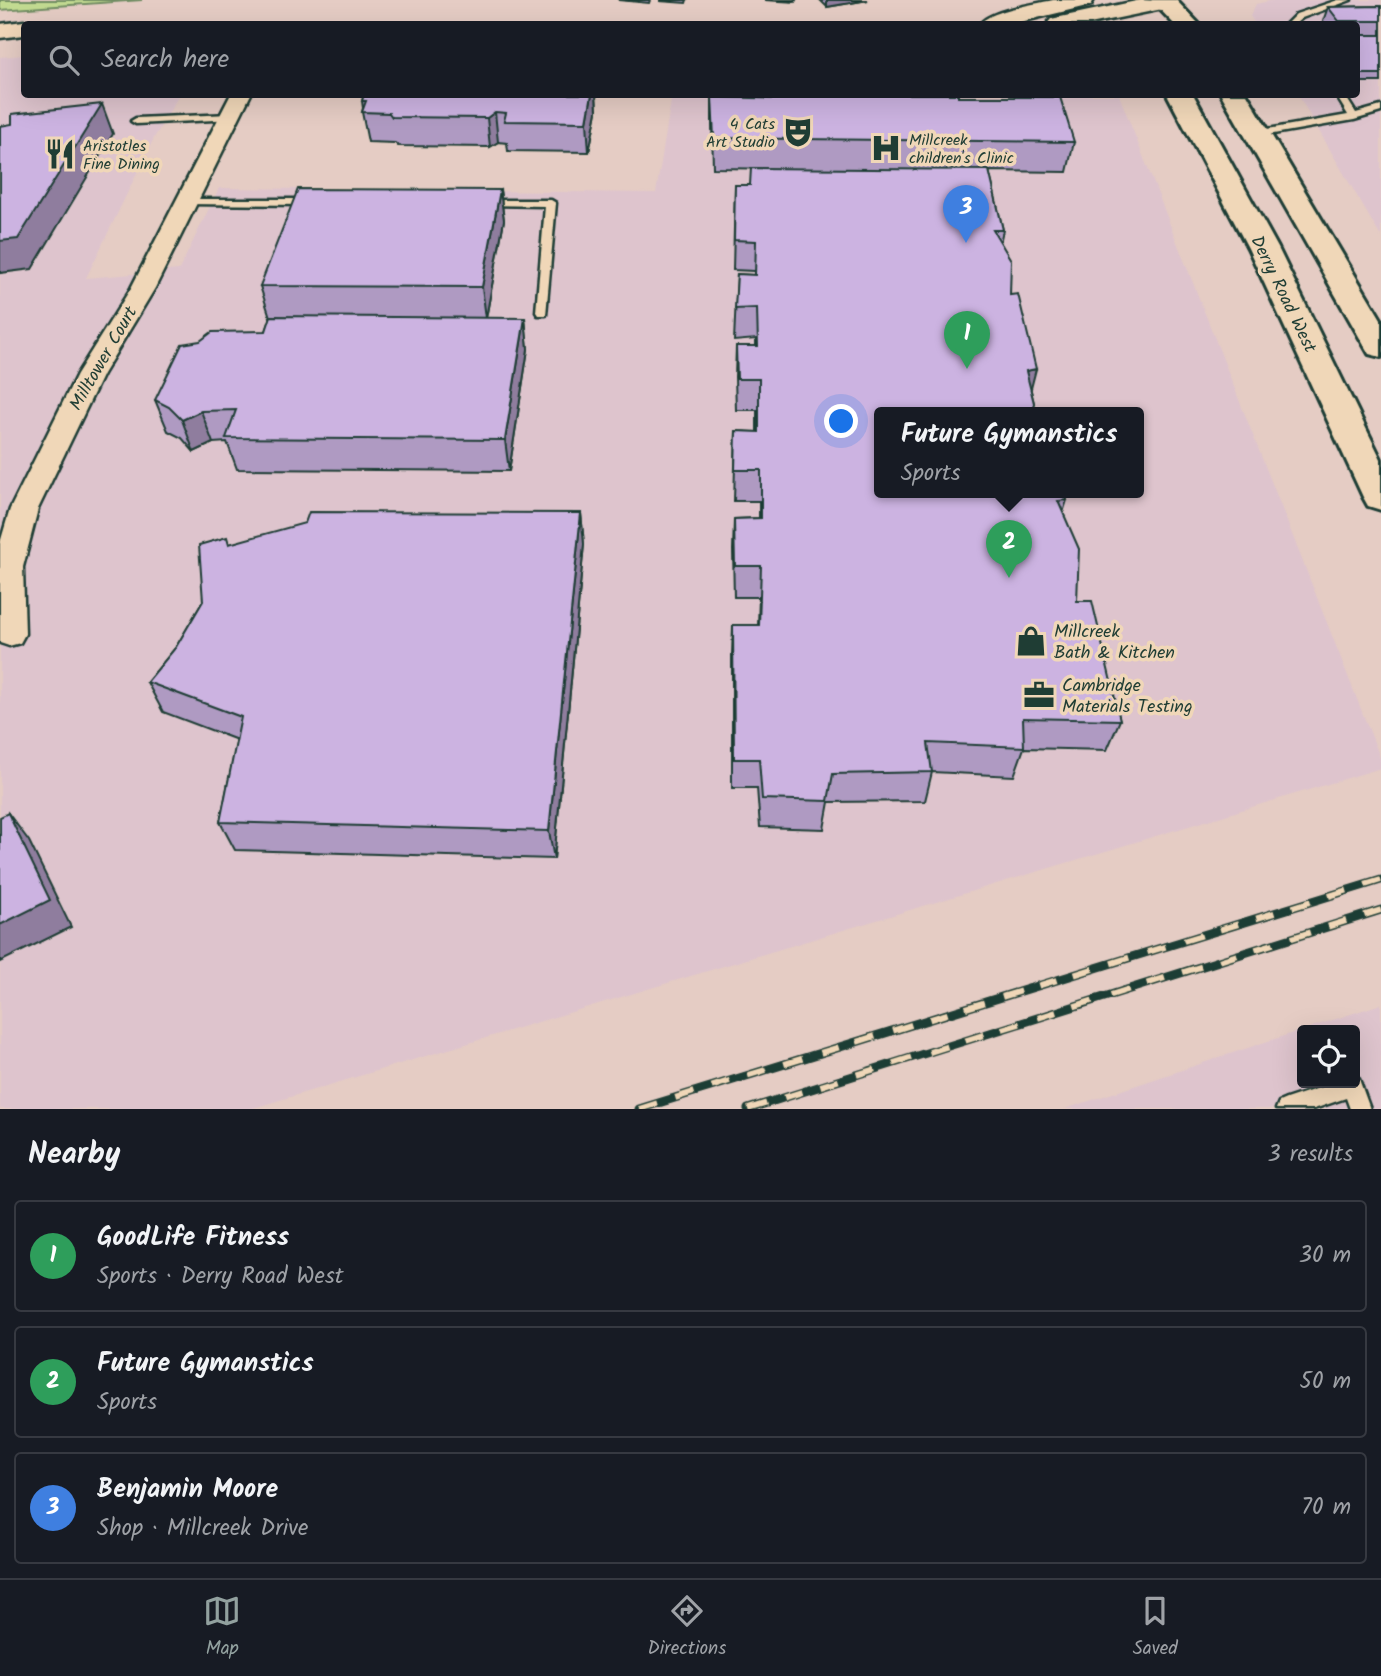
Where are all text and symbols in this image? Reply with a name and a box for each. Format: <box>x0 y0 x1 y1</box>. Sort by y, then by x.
search box <box>21 21 1360 98</box>
text: Search here <box>101 39 229 81</box>
icon: search <box>45 41 83 79</box>
place label: 4 Cats Art Studio <box>706 112 775 155</box>
theatre icon: 4 Cats Art Studio <box>781 115 815 149</box>
place label: Millcreek children's Clinic <box>909 128 1014 171</box>
hospital icon: Millcreek children's Clinic <box>869 131 903 165</box>
place label: Aristotles Fine Dining <box>83 134 160 177</box>
restaurant icon: Aristotles Fine Dining <box>43 137 77 171</box>
pin: 3 <box>943 185 989 243</box>
street label: Derry Road West <box>1242 231 1324 359</box>
street label: Milltower Court <box>63 300 146 416</box>
pin: 1 <box>944 311 990 369</box>
your location <box>824 404 858 438</box>
popup <box>874 407 1144 498</box>
text: Future Gymanstics <box>901 414 1117 456</box>
text: Sports <box>901 456 961 492</box>
pin: 2 <box>986 520 1032 578</box>
place label: Millcreek Bath & Kitchen <box>1054 618 1175 668</box>
shop icon: Millcreek Bath & Kitchen <box>1014 624 1048 658</box>
place label: Cambridge Materials Testing <box>1062 672 1192 722</box>
office icon: Cambridge Materials Testing <box>1022 678 1056 712</box>
map controls <box>1297 1025 1360 1088</box>
button: locate <box>1297 1025 1360 1088</box>
text: Nearby <box>28 1131 120 1179</box>
text: 3 results <box>1267 1137 1353 1173</box>
text: GoodLife Fitness <box>97 1217 289 1259</box>
text: 1 <box>50 1238 56 1274</box>
text: 30 m <box>1299 1238 1351 1274</box>
text: Sports · Derry Road West <box>97 1259 344 1295</box>
text: Future Gymanstics <box>97 1343 314 1385</box>
text: 2 <box>46 1364 60 1400</box>
text: 50 m <box>1300 1364 1351 1400</box>
text: Sports <box>97 1385 157 1421</box>
text: Benjamin Moore <box>97 1469 278 1511</box>
text: 3 <box>47 1490 59 1526</box>
text: 70 m <box>1301 1490 1351 1526</box>
text: Shop · Millcreek Drive <box>97 1511 308 1547</box>
tab: Map <box>203 1592 241 1664</box>
tab: Directions <box>648 1592 726 1664</box>
tab: Saved <box>1133 1592 1178 1664</box>

